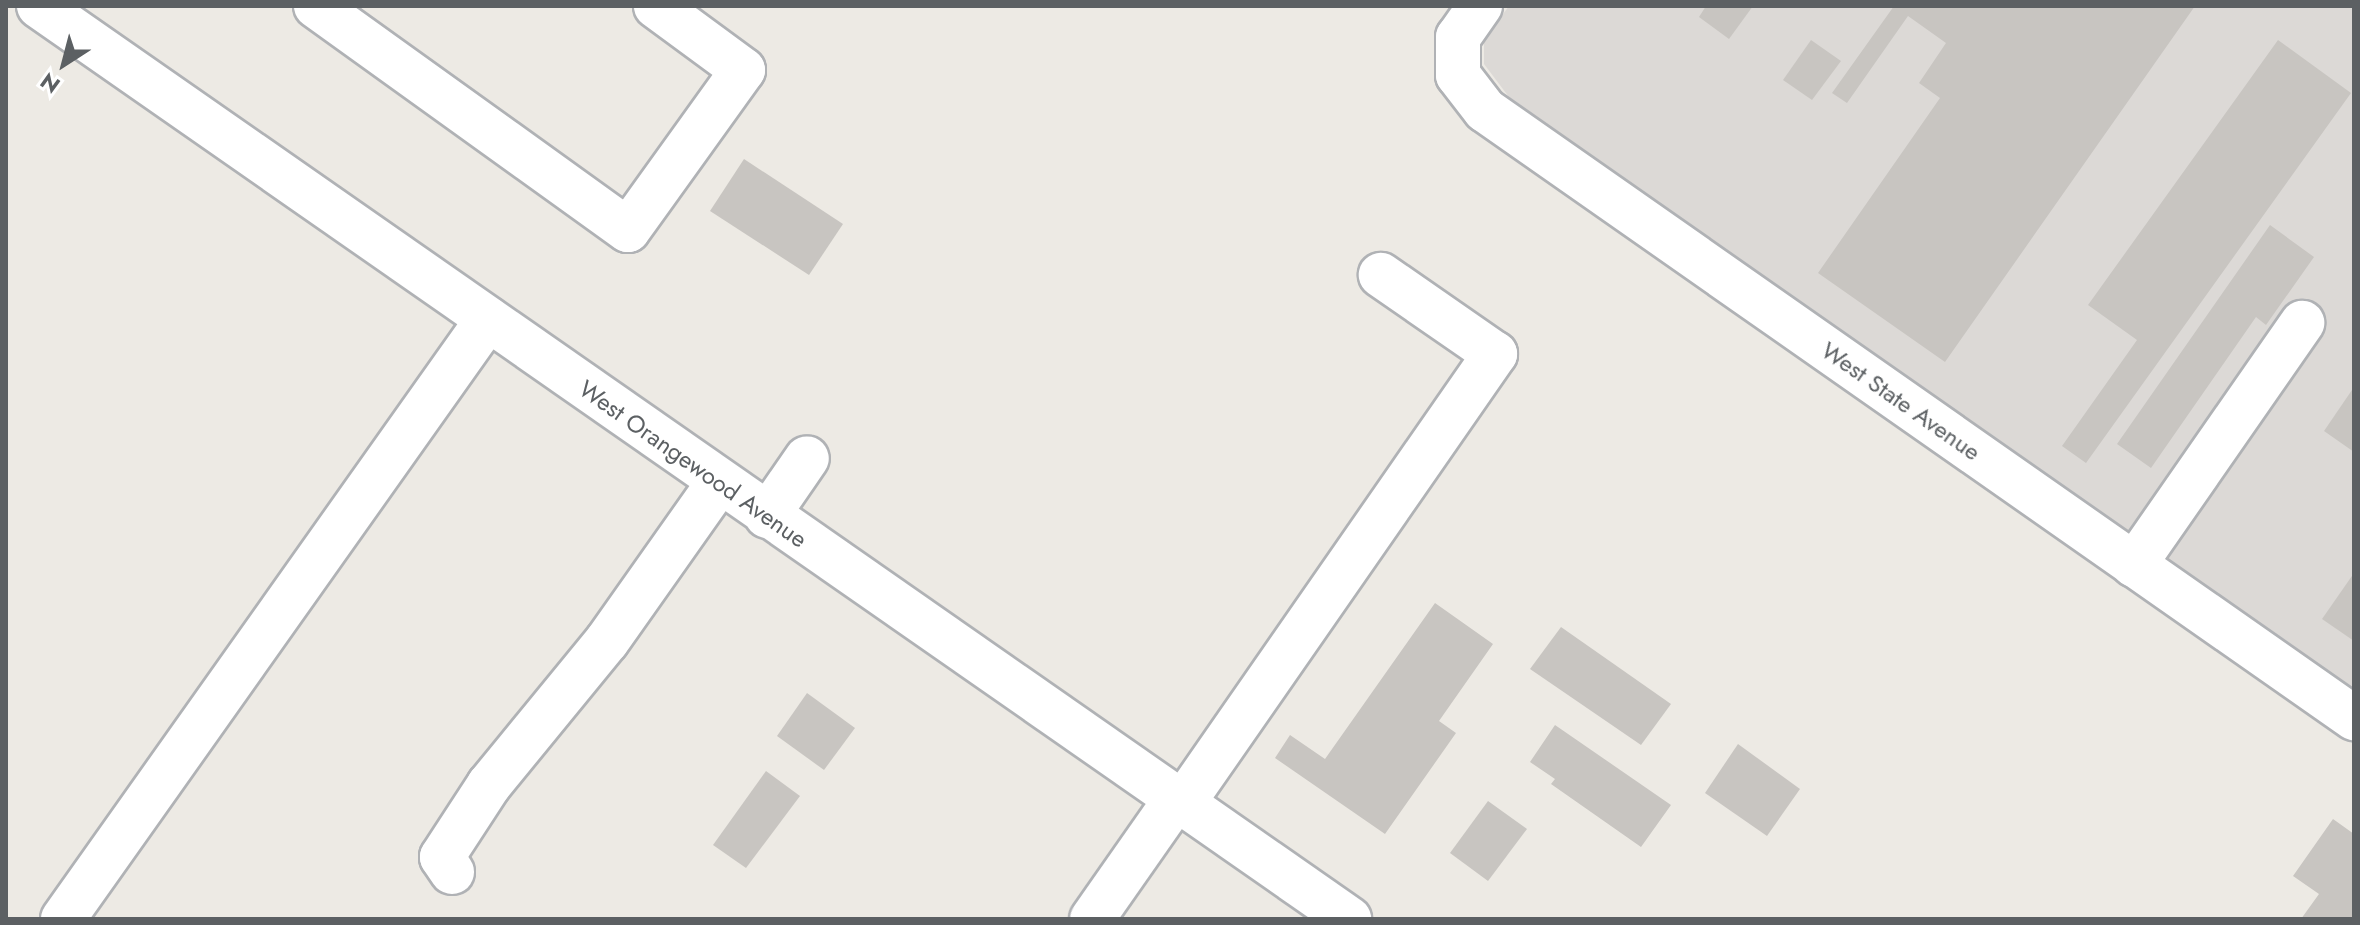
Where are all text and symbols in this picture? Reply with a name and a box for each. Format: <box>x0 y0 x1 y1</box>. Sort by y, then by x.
north arrow <box>24 24 104 104</box>
text: N <box>33 65 66 101</box>
street label: West State Avenue <box>1816 335 1986 467</box>
street label: West Orangewood Avenue <box>573 374 813 554</box>

